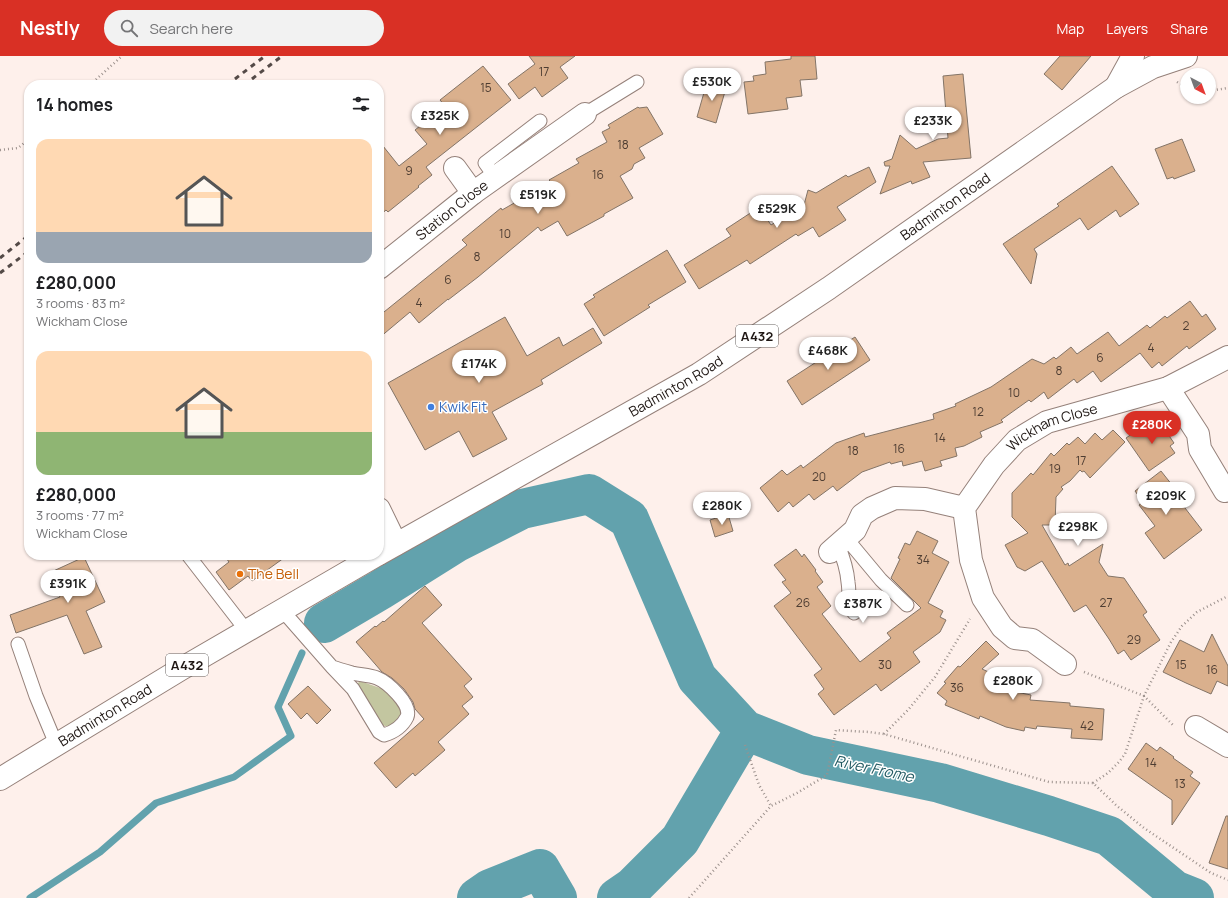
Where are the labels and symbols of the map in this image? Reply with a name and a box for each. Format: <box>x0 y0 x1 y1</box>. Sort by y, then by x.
house number: 17 <box>539 63 549 80</box>
pin: £530K <box>684 68 740 102</box>
north arrow <box>1180 68 1216 104</box>
house number: 15 <box>480 79 492 96</box>
pin: £325K <box>412 102 468 136</box>
pin: £233K <box>905 107 961 141</box>
house number: 18 <box>617 136 629 153</box>
house number: 9 <box>405 162 413 179</box>
house number: 16 <box>592 166 604 183</box>
street label: Badminton Road <box>896 168 994 244</box>
street label: Station Close <box>411 175 492 244</box>
pin: £519K <box>510 181 566 215</box>
pin: £529K <box>749 195 805 229</box>
house number: 10 <box>499 225 511 242</box>
house number: 8 <box>474 248 481 265</box>
house number: 6 <box>444 271 452 288</box>
house number: 4 <box>415 294 423 311</box>
house number: 2 <box>1183 317 1190 334</box>
road number: A432 <box>736 325 778 347</box>
pin: £468K <box>800 337 856 371</box>
house number: 4 <box>1147 339 1155 356</box>
house number: 6 <box>1096 349 1104 366</box>
pin: £174K <box>451 350 507 384</box>
street label: Badminton Road <box>625 351 726 421</box>
house number: 8 <box>1056 362 1063 379</box>
house number: 10 <box>1008 384 1020 401</box>
place label: Kwik Fit <box>439 397 487 416</box>
street label: Wickham Close <box>1002 398 1100 455</box>
marker: Kwik Fit <box>426 402 436 412</box>
house number: 12 <box>972 403 984 420</box>
pin: £280K <box>1124 411 1180 445</box>
house number: 14 <box>934 429 946 446</box>
house number: 16 <box>893 440 905 457</box>
house number: 18 <box>847 442 859 459</box>
house number: 17 <box>1076 452 1086 469</box>
house number: 19 <box>1049 460 1061 477</box>
house number: 20 <box>812 468 826 485</box>
pin: £209K <box>1138 482 1194 516</box>
pin: £280K <box>694 492 750 526</box>
pin: £298K <box>1050 513 1106 547</box>
house number: 34 <box>916 551 930 568</box>
place label: The Bell <box>248 564 299 583</box>
marker: The Bell <box>235 569 245 579</box>
pin: £391K <box>40 570 96 604</box>
pin: £387K <box>835 590 891 624</box>
house number: 26 <box>796 594 810 611</box>
house number: 27 <box>1100 594 1112 611</box>
house number: 29 <box>1127 631 1141 648</box>
road number: A432 <box>166 654 208 676</box>
house number: 30 <box>878 656 892 673</box>
house number: 15 <box>1175 656 1187 673</box>
house number: 16 <box>1206 661 1218 678</box>
pin: £280K <box>985 667 1041 701</box>
street label: Badminton Road <box>55 679 155 750</box>
house number: 36 <box>950 679 964 696</box>
house number: 42 <box>1080 717 1094 734</box>
water label: River Frome <box>833 750 917 787</box>
house number: 14 <box>1145 754 1157 771</box>
house number: 13 <box>1174 775 1186 792</box>

